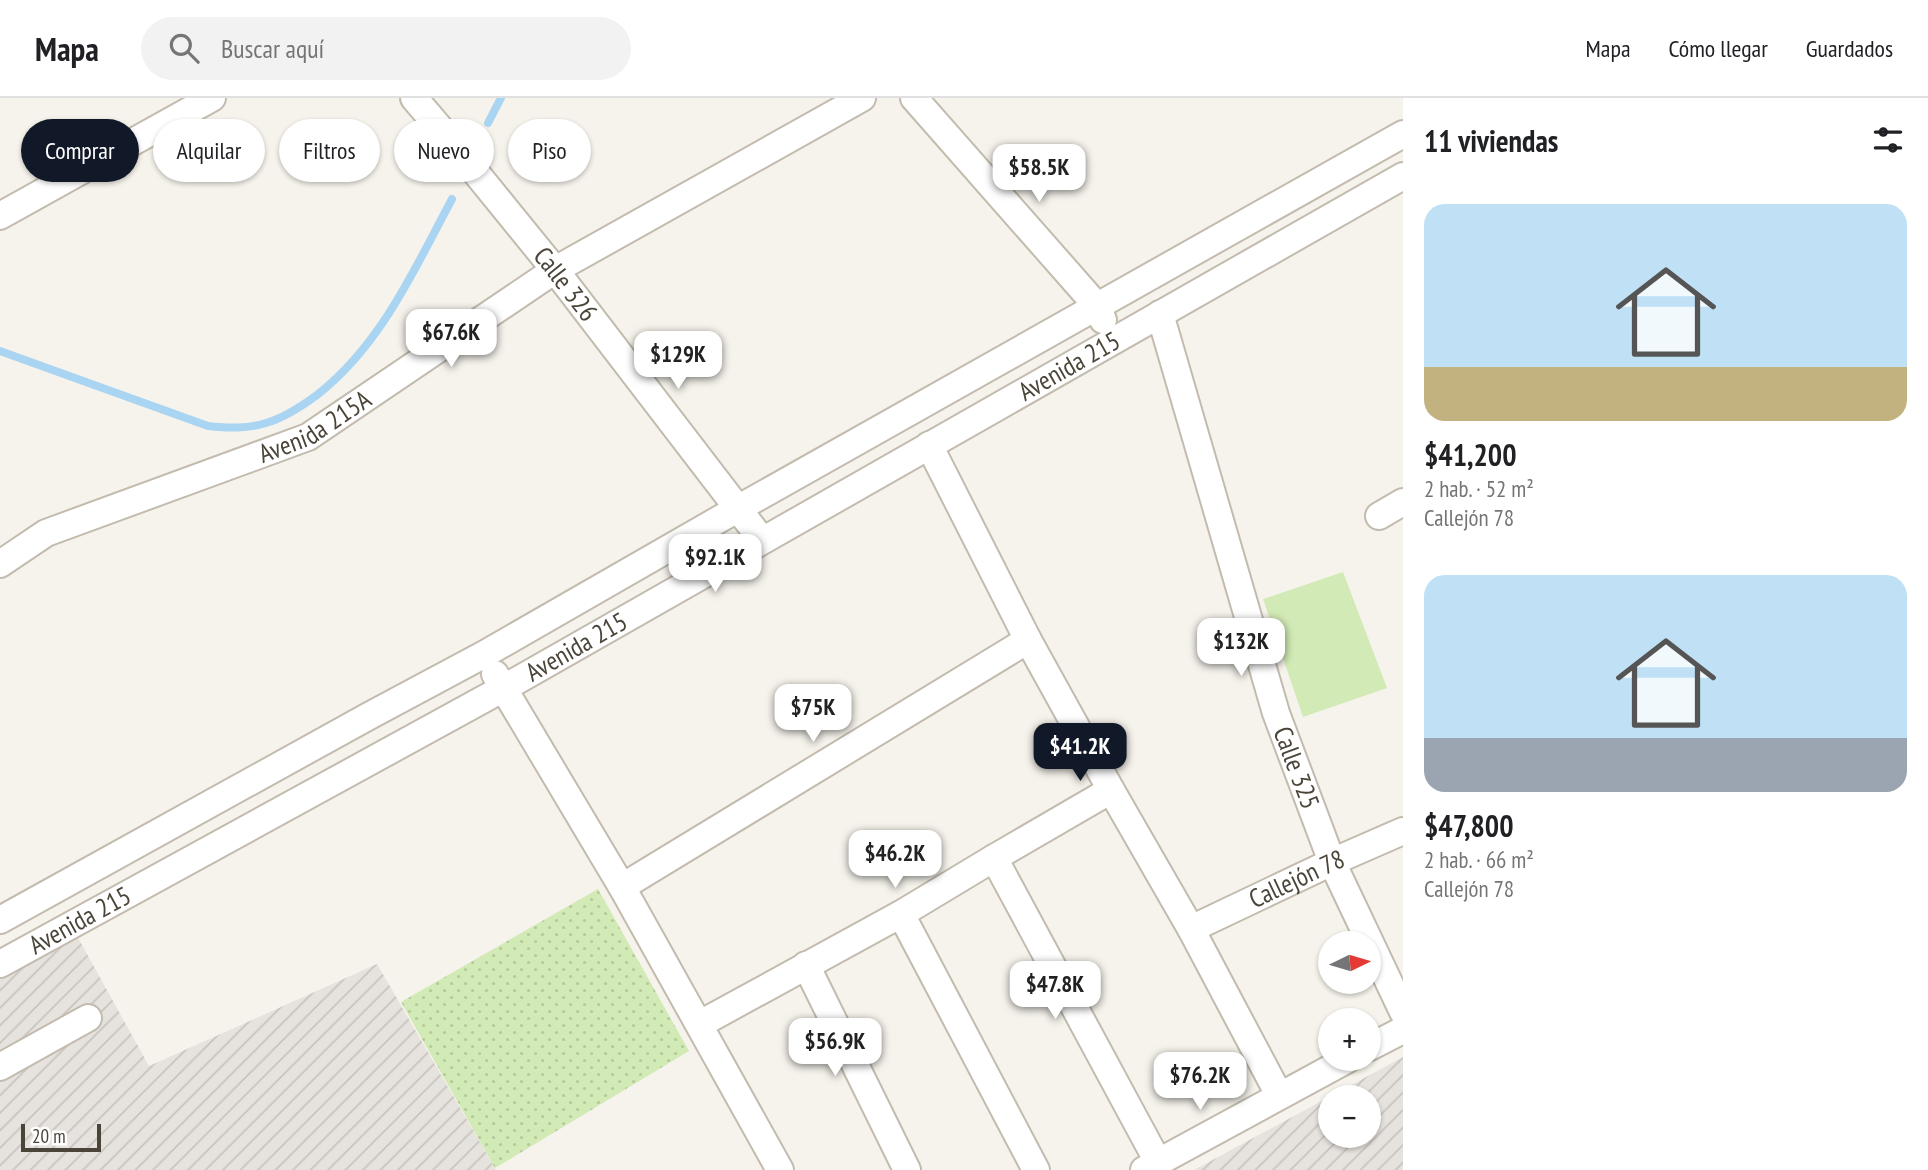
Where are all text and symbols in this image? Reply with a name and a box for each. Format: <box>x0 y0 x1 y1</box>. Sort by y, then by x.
search box <box>141 17 631 80</box>
text: Mapa <box>35 27 99 70</box>
icon: search <box>165 29 203 67</box>
text: Buscar aquí <box>221 32 324 65</box>
text: Mapa <box>1586 33 1631 64</box>
text: Cómo llegar <box>1669 33 1768 64</box>
text: Guardados <box>1806 33 1893 64</box>
chip: Comprar <box>21 119 139 182</box>
chip: Alquilar <box>153 119 265 182</box>
chip: Filtros <box>279 119 380 182</box>
chip: Nuevo <box>394 119 494 182</box>
chip: Piso <box>508 119 591 182</box>
text: 11 viviendas <box>1424 121 1558 160</box>
icon: filters <box>1869 121 1907 159</box>
pin: $58.5K <box>982 144 1096 204</box>
text: $58.5K <box>1009 152 1069 181</box>
street label: Calle 326 <box>527 240 605 328</box>
icon: home <box>1603 249 1729 375</box>
pin: $67.6K <box>394 310 508 369</box>
text: $67.6K <box>422 317 480 346</box>
street label: Avenida 215 <box>1012 324 1126 408</box>
pin: $129K <box>629 331 727 391</box>
text: $129K <box>650 339 706 368</box>
street label: Avenida 215A <box>254 382 378 470</box>
text: $41,200 <box>1424 435 1517 474</box>
text: 2 hab. · 52 m² <box>1424 474 1534 503</box>
text: Callejón 78 <box>1424 503 1514 532</box>
pin: $92.1K <box>658 534 772 594</box>
text: $92.1K <box>685 542 745 571</box>
street label: Avenida 215 <box>519 604 633 688</box>
pin: $132K <box>1192 618 1290 678</box>
icon: home <box>1603 620 1729 746</box>
text: $132K <box>1213 626 1269 655</box>
pin: $75K <box>772 684 854 744</box>
text: $75K <box>791 692 835 721</box>
street label: Calle 325 <box>1267 722 1328 813</box>
pin: $41.2K <box>1023 724 1137 783</box>
text: $41.2K <box>1050 731 1110 760</box>
text: $47,800 <box>1424 806 1514 845</box>
pin: $46.2K <box>838 830 952 890</box>
text: $46.2K <box>865 838 925 867</box>
street label: Callejón 78 <box>1243 842 1349 915</box>
text: 2 hab. · 66 m² <box>1424 845 1534 874</box>
text: Callejón 78 <box>1424 874 1514 903</box>
street label: Avenida 215 <box>23 879 136 961</box>
north arrow <box>1318 931 1381 994</box>
map controls <box>1318 931 1381 1148</box>
pin: $47.8K <box>998 962 1112 1021</box>
text: $47.8K <box>1026 969 1084 998</box>
button: + <box>1318 1008 1381 1071</box>
pin: $56.9K <box>778 1018 892 1078</box>
text: $56.9K <box>805 1026 865 1055</box>
pin: $76.2K <box>1143 1052 1257 1112</box>
text: $76.2K <box>1170 1060 1230 1089</box>
button: − <box>1318 1085 1381 1148</box>
scale bar <box>21 1121 102 1153</box>
text: 20 m <box>32 1124 66 1148</box>

